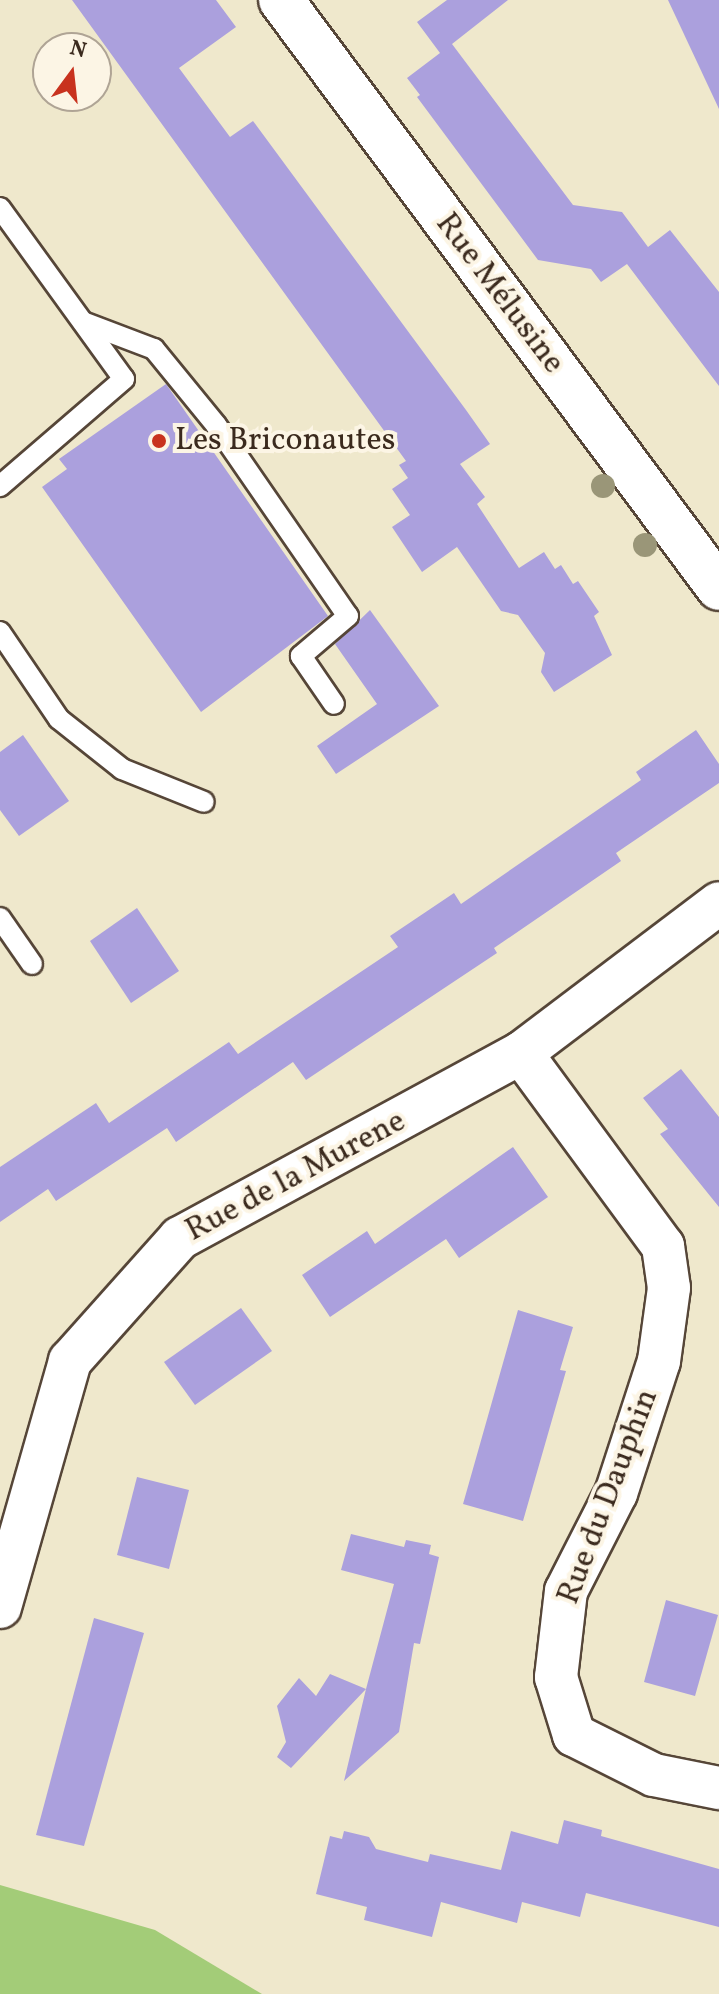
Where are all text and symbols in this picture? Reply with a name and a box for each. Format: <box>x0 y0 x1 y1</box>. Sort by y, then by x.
north arrow <box>32 32 112 112</box>
text: N <box>66 33 90 67</box>
street label: Rue Mélusine <box>426 206 572 382</box>
place label: Les Briconautes <box>175 422 395 460</box>
marker: Les Briconautes <box>150 432 168 450</box>
street label: Rue de la Murene <box>180 1103 412 1251</box>
street label: Rue du Dauphin <box>550 1384 668 1610</box>

